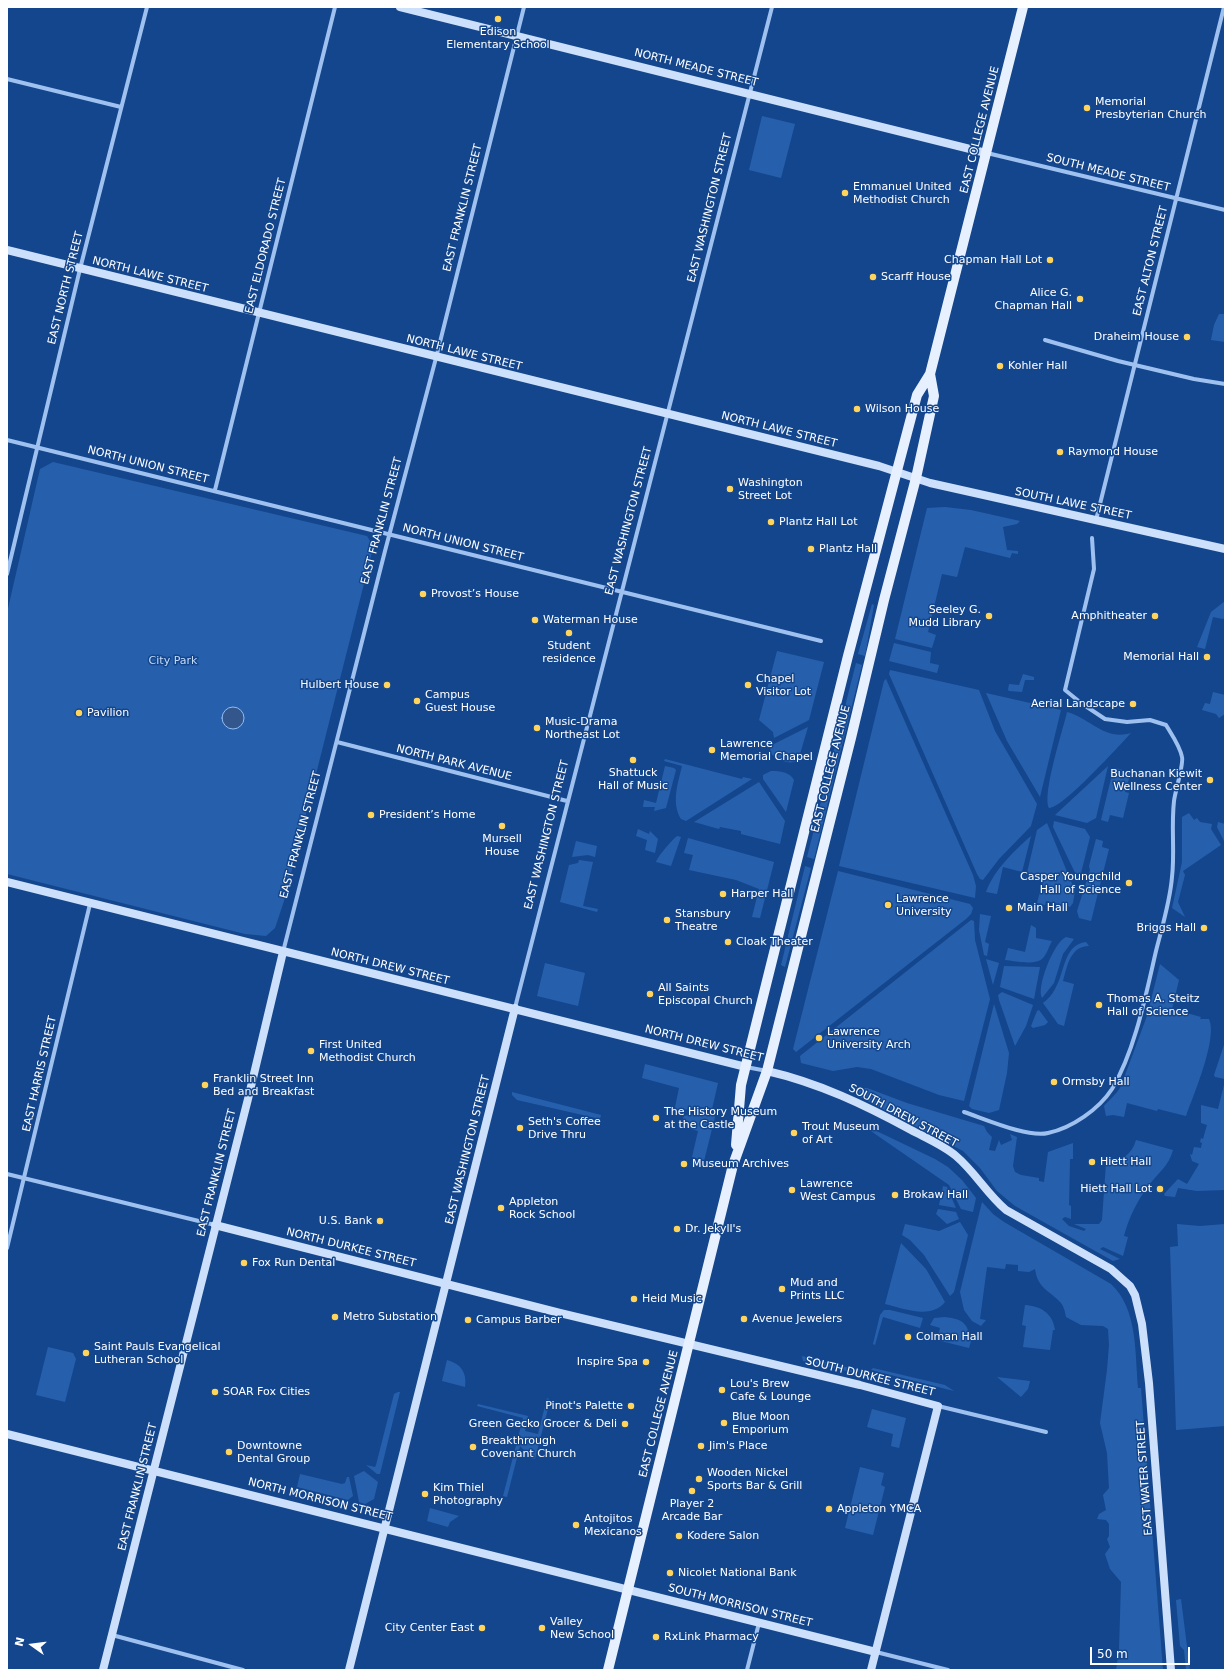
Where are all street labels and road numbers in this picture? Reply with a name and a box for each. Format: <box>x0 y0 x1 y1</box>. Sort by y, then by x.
street label: NORTH MEADE STREET <box>633 46 759 90</box>
street label: EAST COLLEGE AVENUE <box>958 65 1002 195</box>
street label: EAST WASHINGTON STREET <box>685 132 735 284</box>
street label: EAST FRANKLIN STREET <box>441 143 485 273</box>
street label: SOUTH MEADE STREET <box>1045 151 1171 195</box>
street label: EAST ELDORADO STREET <box>243 177 289 315</box>
street label: EAST ALTON STREET <box>1131 205 1171 317</box>
street label: EAST NORTH STREET <box>46 230 86 346</box>
street label: NORTH LAWE STREET <box>91 254 209 296</box>
street label: NORTH LAWE STREET <box>405 332 523 374</box>
street label: NORTH LAWE STREET <box>720 409 838 451</box>
street label: NORTH UNION STREET <box>86 444 210 486</box>
street label: EAST WASHINGTON STREET <box>603 445 655 597</box>
street label: EAST FRANKLIN STREET <box>359 456 405 586</box>
street label: SOUTH LAWE STREET <box>1014 485 1132 523</box>
street label: NORTH UNION STREET <box>401 522 525 564</box>
street label: EAST COLLEGE AVENUE <box>809 704 853 834</box>
street label: NORTH PARK AVENUE <box>395 742 513 784</box>
street label: EAST WASHINGTON STREET <box>522 759 572 911</box>
street label: EAST FRANKLIN STREET <box>278 770 324 900</box>
street label: NORTH DREW STREET <box>329 946 451 988</box>
street label: EAST HARRIS STREET <box>20 1015 60 1133</box>
street label: NORTH DREW STREET <box>643 1023 765 1065</box>
street label: EAST WASHINGTON STREET <box>443 1074 493 1226</box>
street label: SOUTH DREW STREET <box>846 1082 960 1150</box>
street label: EAST FRANKLIN STREET <box>195 1108 239 1238</box>
street label: NORTH DURKEE STREET <box>285 1226 417 1270</box>
street label: EAST COLLEGE AVENUE <box>637 1349 681 1479</box>
street label: SOUTH DURKEE STREET <box>804 1355 936 1399</box>
street label: EAST WATER STREET <box>1134 1420 1156 1536</box>
street label: EAST FRANKLIN STREET <box>116 1422 160 1552</box>
street label: NORTH MORRISON STREET <box>246 1476 394 1524</box>
street label: SOUTH MORRISON STREET <box>667 1582 813 1630</box>

